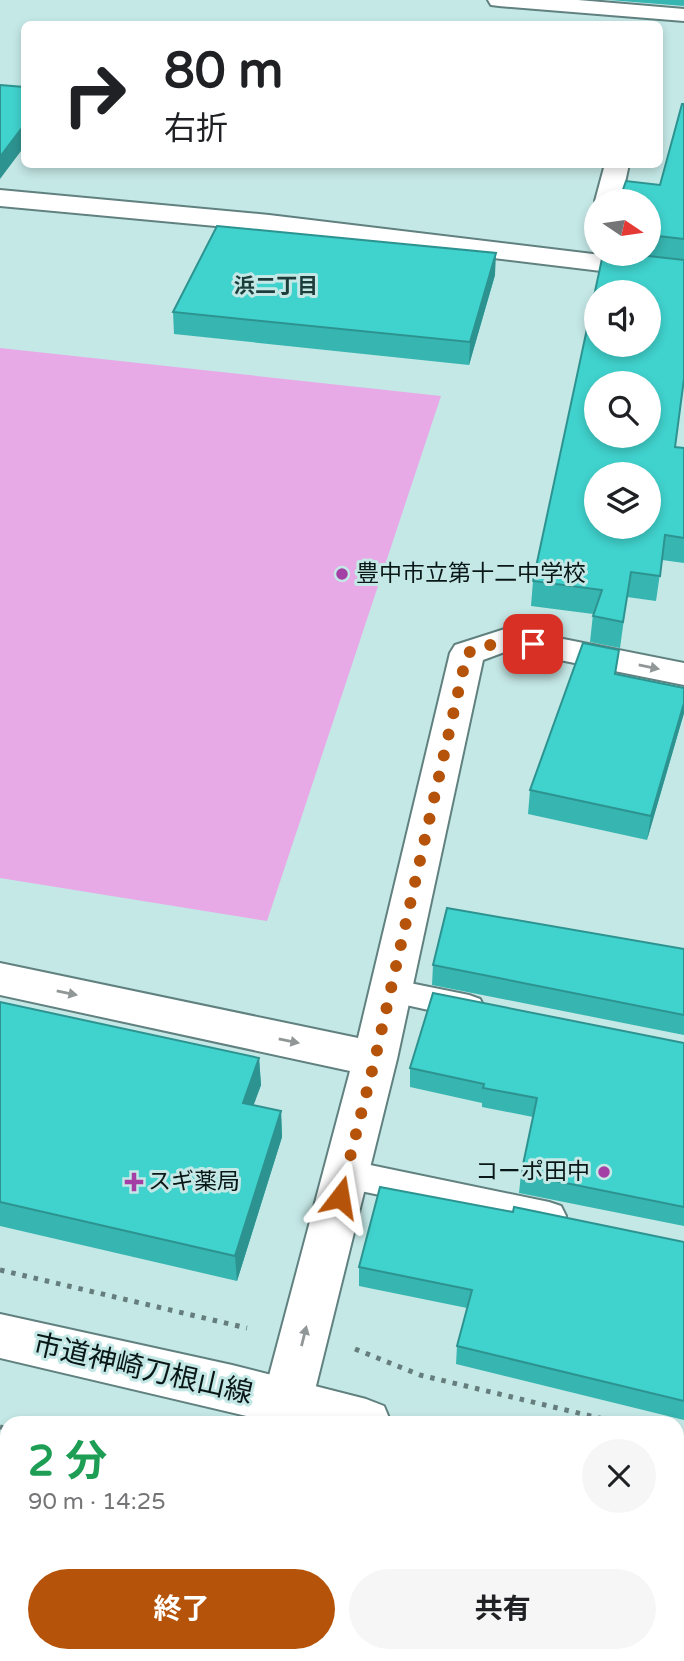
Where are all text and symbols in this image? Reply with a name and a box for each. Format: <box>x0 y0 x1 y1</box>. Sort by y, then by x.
text: 80 m <box>164 42 283 101</box>
icon: right <box>49 49 140 140</box>
text: 右折 <box>164 110 228 148</box>
north arrow <box>584 189 662 266</box>
map controls <box>584 189 661 539</box>
district label: 浜二丁目 <box>234 274 318 299</box>
button: sound <box>584 280 661 357</box>
button: search <box>584 371 661 448</box>
button: layers <box>584 462 661 539</box>
place label: 豊中市立第十二中学校 <box>356 560 586 588</box>
marker: 豊中市立第十二中学校 <box>334 566 350 582</box>
pin <box>503 614 563 674</box>
icon: arrive <box>514 625 552 663</box>
one-way arrow <box>638 662 660 673</box>
one-way arrow <box>56 988 78 999</box>
one-way arrow <box>278 1035 300 1046</box>
place label: コーポ田中 <box>475 1158 590 1186</box>
position arrow <box>303 1160 377 1234</box>
marker: コーポ田中 <box>596 1164 612 1180</box>
place label: スギ薬局 <box>148 1168 240 1196</box>
marker: スギ薬局 <box>126 1174 142 1190</box>
one-way arrow <box>299 1325 310 1347</box>
street label: 市道神崎刀根山線 <box>30 1327 256 1411</box>
text: 2 分 <box>28 1436 107 1487</box>
button: close <box>582 1439 656 1513</box>
text: 90 m · 14:25 <box>28 1488 166 1516</box>
button: 終了 <box>28 1569 335 1649</box>
button: 共有 <box>349 1569 656 1649</box>

